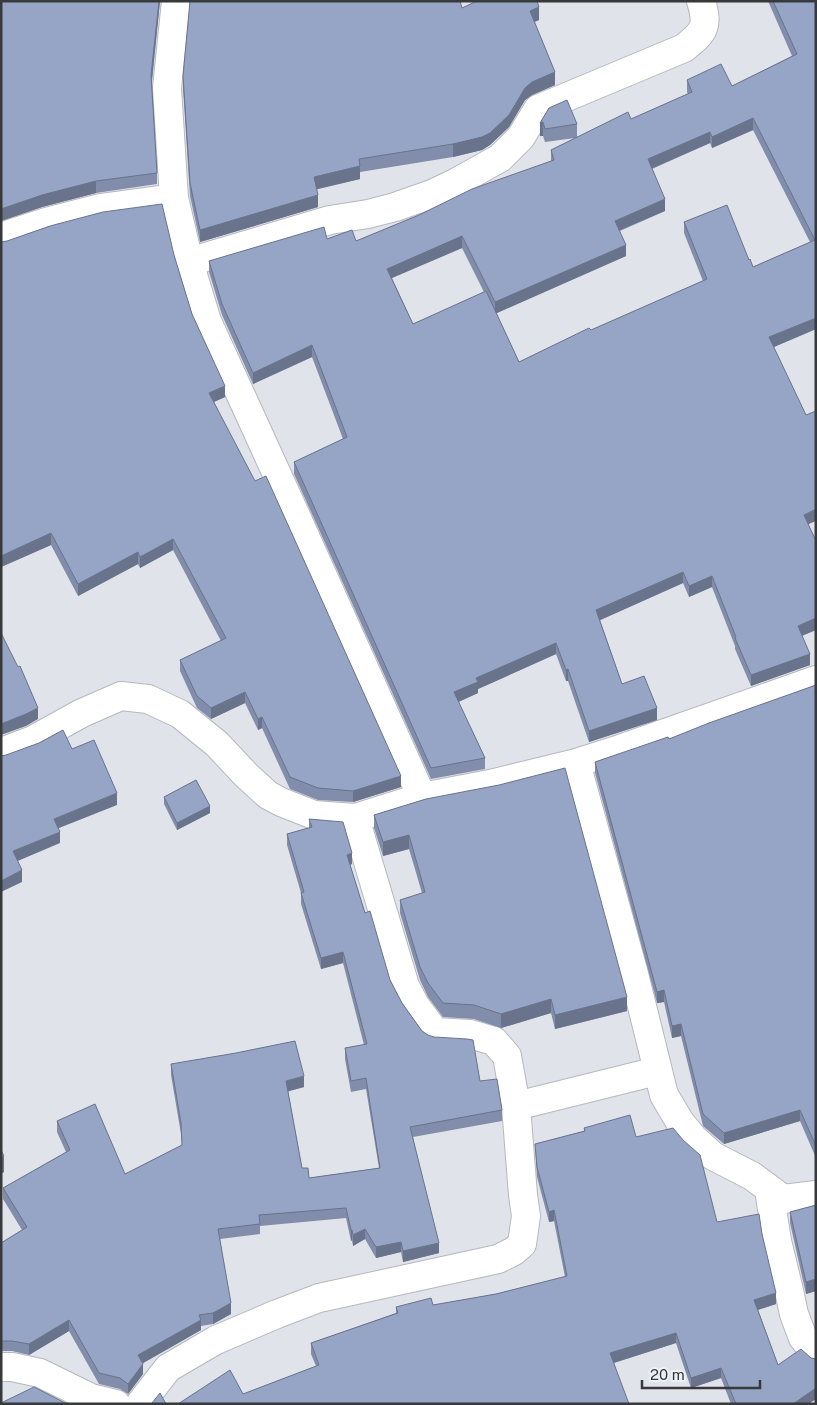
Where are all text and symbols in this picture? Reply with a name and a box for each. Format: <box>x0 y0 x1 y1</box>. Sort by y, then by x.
scale bar <box>642 1358 760 1390</box>
text: 20 m <box>650 1366 685 1383</box>

